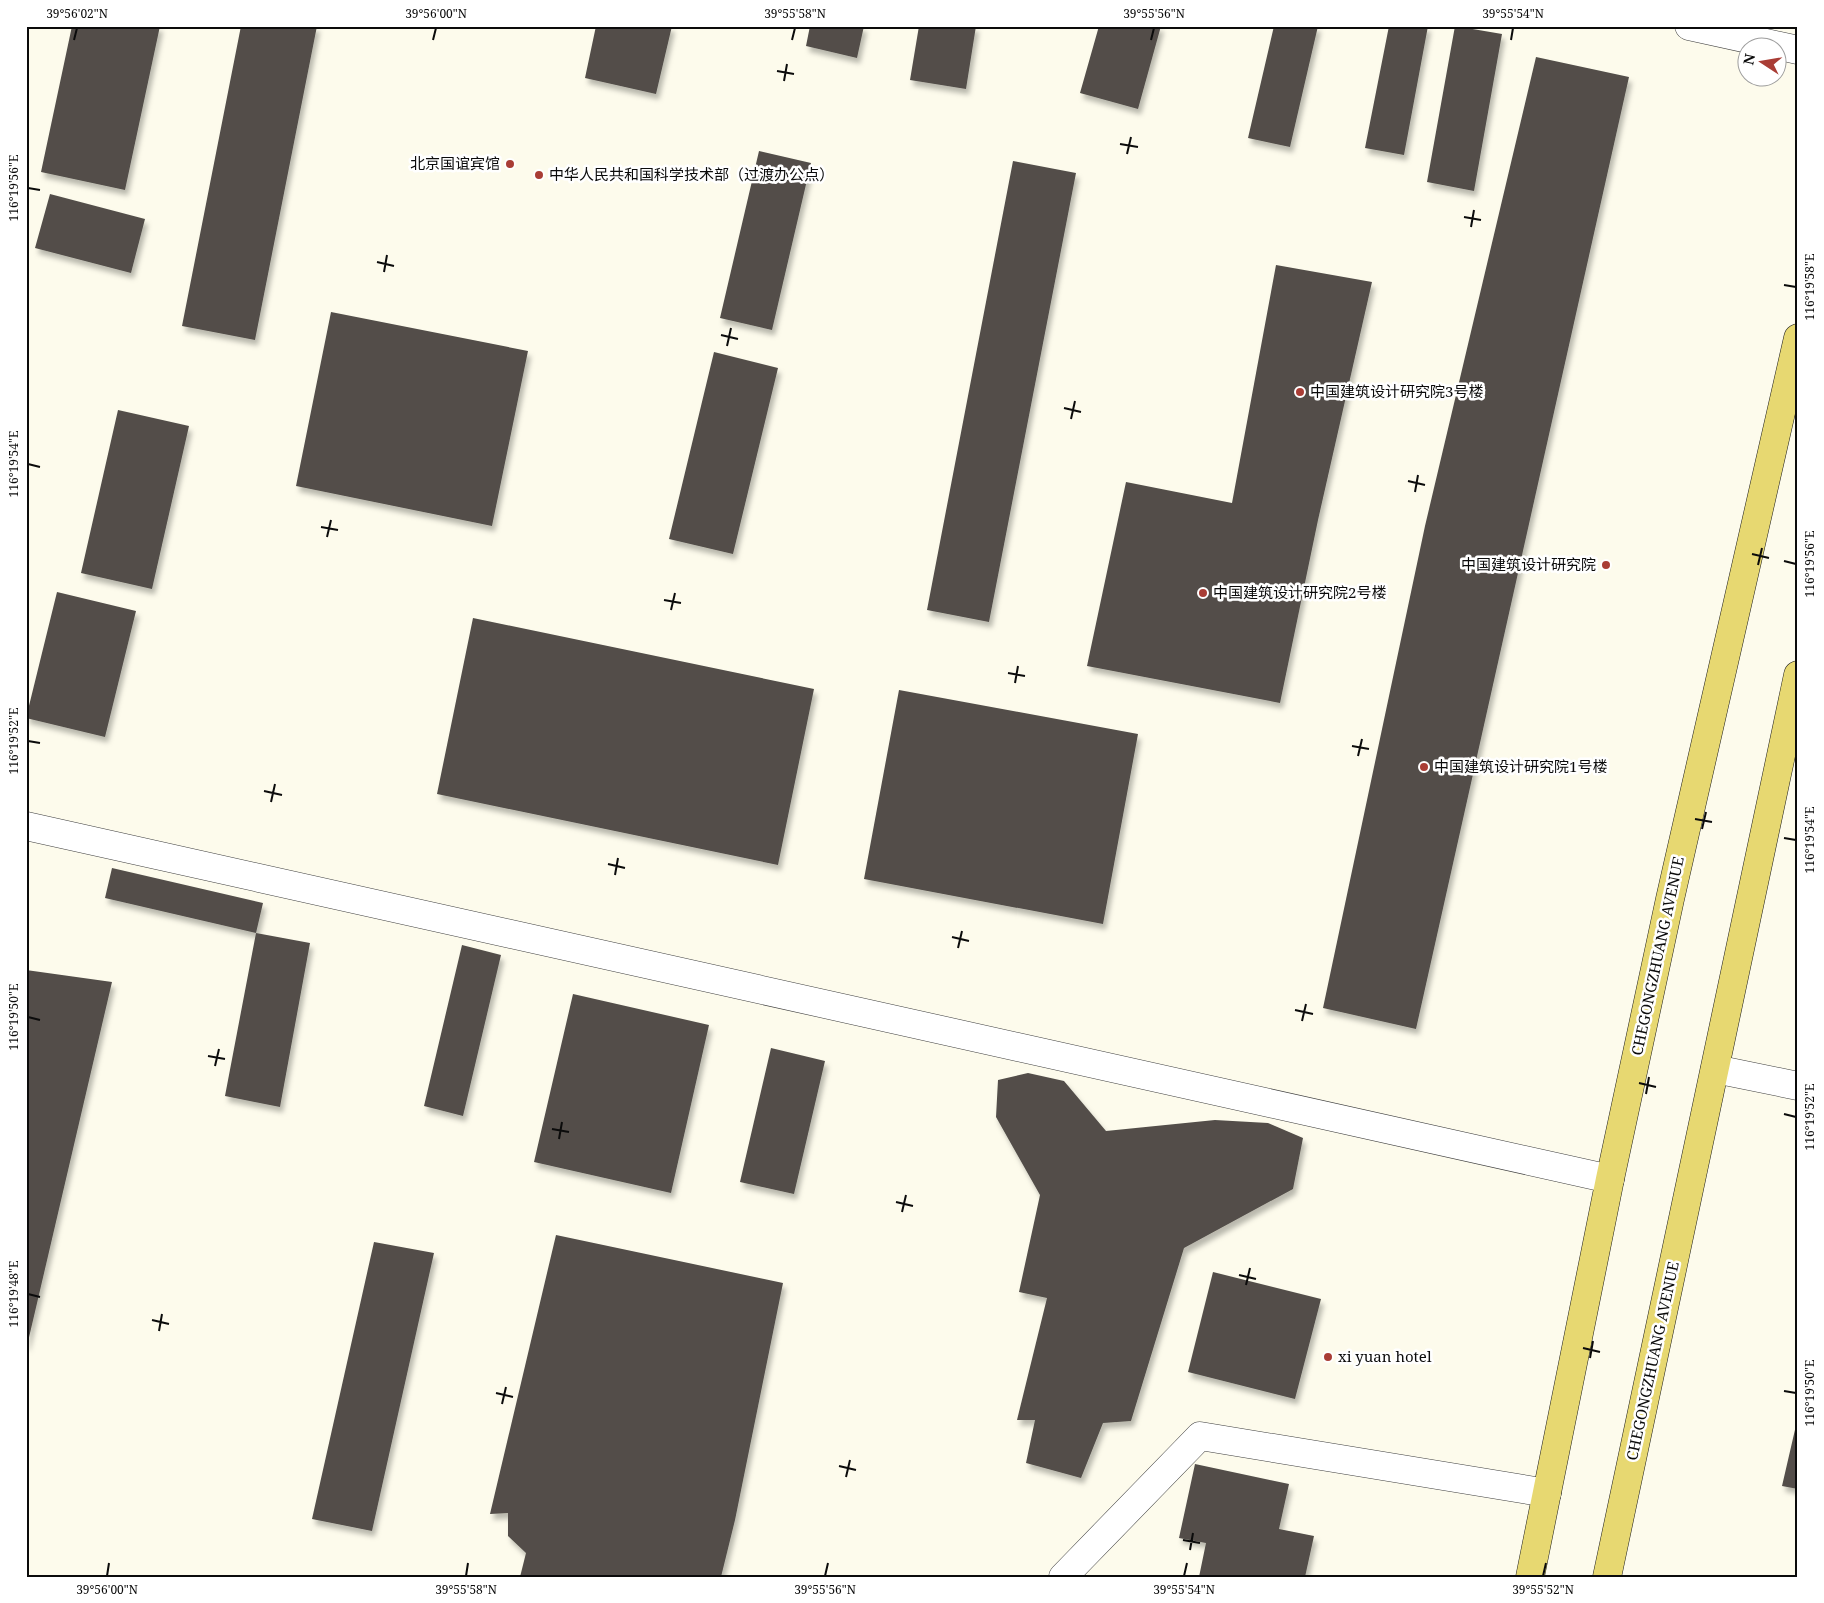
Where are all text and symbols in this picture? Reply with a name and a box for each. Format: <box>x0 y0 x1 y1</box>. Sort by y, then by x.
text: 39°56'02"N <box>46 5 108 22</box>
text: 39°56'00"N <box>405 5 467 22</box>
text: 39°55'58"N <box>764 5 826 22</box>
text: 39°55'56"N <box>1123 5 1185 22</box>
text: 39°55'54"N <box>1482 5 1544 22</box>
north arrow <box>1736 38 1786 88</box>
text: N <box>1738 52 1759 67</box>
place label: 北京国谊宾馆 <box>410 153 500 173</box>
text: 116°19'56"E <box>5 155 22 221</box>
marker: 北京国谊宾馆 <box>504 158 516 170</box>
place label: 中华人民共和国科学技术部（过渡办公点） <box>549 164 834 184</box>
marker: 中华人民共和国科学技术部（过渡办公点） <box>533 169 545 181</box>
text: 116°19'58"E <box>1801 254 1818 320</box>
place label: 中国建筑设计研究院3号楼 <box>1310 381 1483 401</box>
marker: 中国建筑设计研究院3号楼 <box>1294 386 1306 398</box>
text: 116°19'54"E <box>5 431 22 497</box>
text: 116°19'56"E <box>1801 531 1818 597</box>
place label: 中国建筑设计研究院 <box>1461 554 1596 574</box>
marker: 中国建筑设计研究院 <box>1600 559 1612 571</box>
place label: 中国建筑设计研究院2号楼 <box>1213 582 1386 602</box>
marker: 中国建筑设计研究院2号楼 <box>1197 587 1209 599</box>
text: 116°19'52"E <box>5 708 22 774</box>
place label: 中国建筑设计研究院1号楼 <box>1434 756 1607 776</box>
marker: 中国建筑设计研究院1号楼 <box>1418 761 1430 773</box>
text: 116°19'54"E <box>1801 807 1818 873</box>
street label: CHEGONGZHUANG AVENUE <box>1626 855 1688 1057</box>
text: 116°19'50"E <box>5 984 22 1050</box>
text: 116°19'52"E <box>1801 1084 1818 1150</box>
street label: CHEGONGZHUANG AVENUE <box>1621 1260 1683 1462</box>
text: 116°19'48"E <box>5 1261 22 1327</box>
place label: xi yuan hotel <box>1338 1346 1432 1366</box>
marker: xi yuan hotel <box>1322 1351 1334 1363</box>
text: 116°19'50"E <box>1801 1360 1818 1426</box>
text: 39°56'00"N <box>76 1581 138 1598</box>
text: 39°55'58"N <box>435 1581 497 1598</box>
text: 39°55'56"N <box>794 1581 856 1598</box>
text: 39°55'54"N <box>1153 1581 1215 1598</box>
text: 39°55'52"N <box>1512 1581 1574 1598</box>

